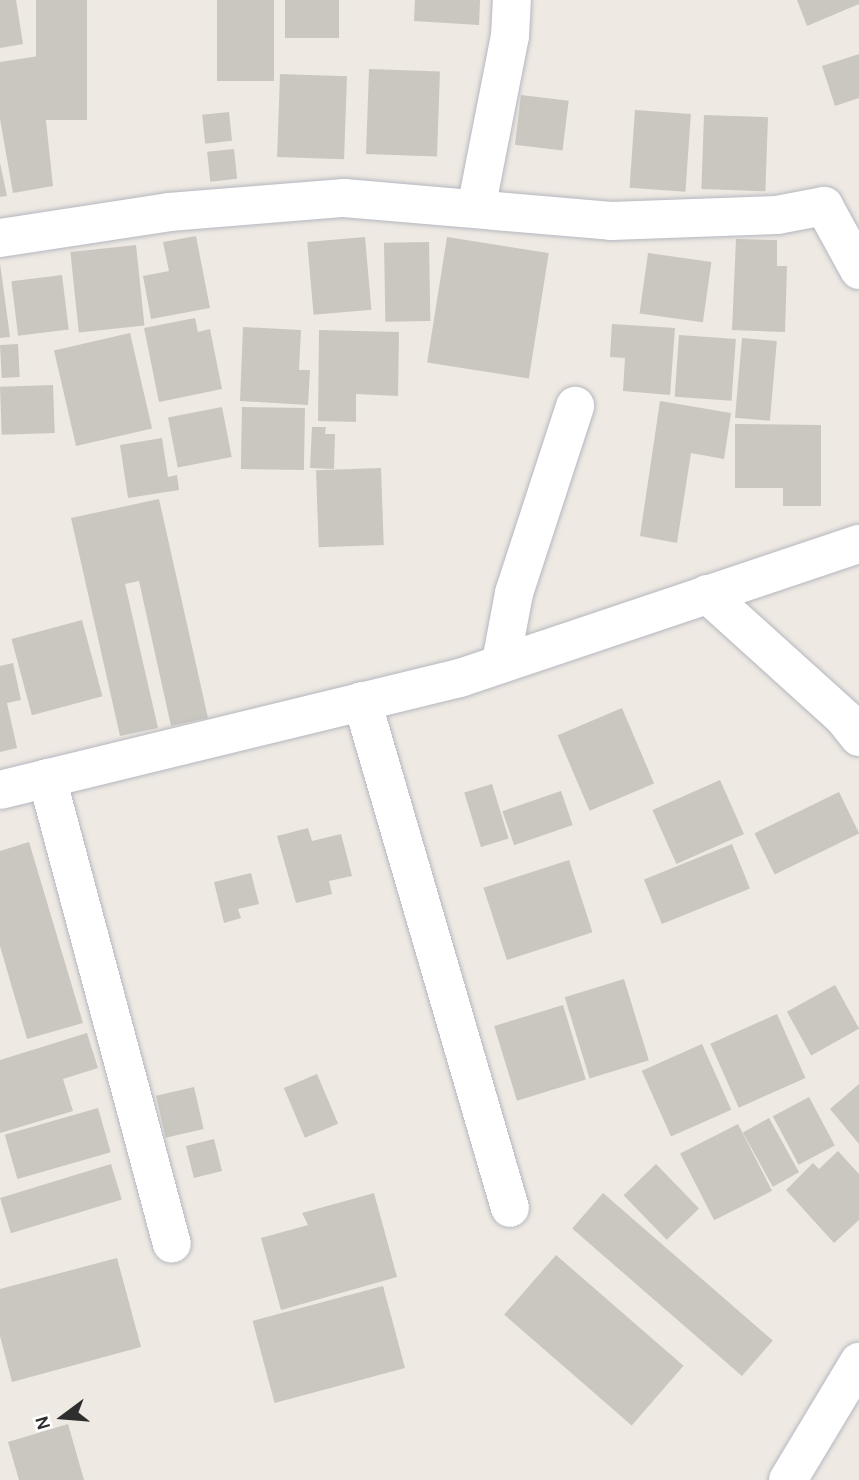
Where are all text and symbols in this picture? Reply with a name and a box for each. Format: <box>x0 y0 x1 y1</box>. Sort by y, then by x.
north arrow <box>28 1382 98 1452</box>
text: N <box>30 1413 55 1432</box>

